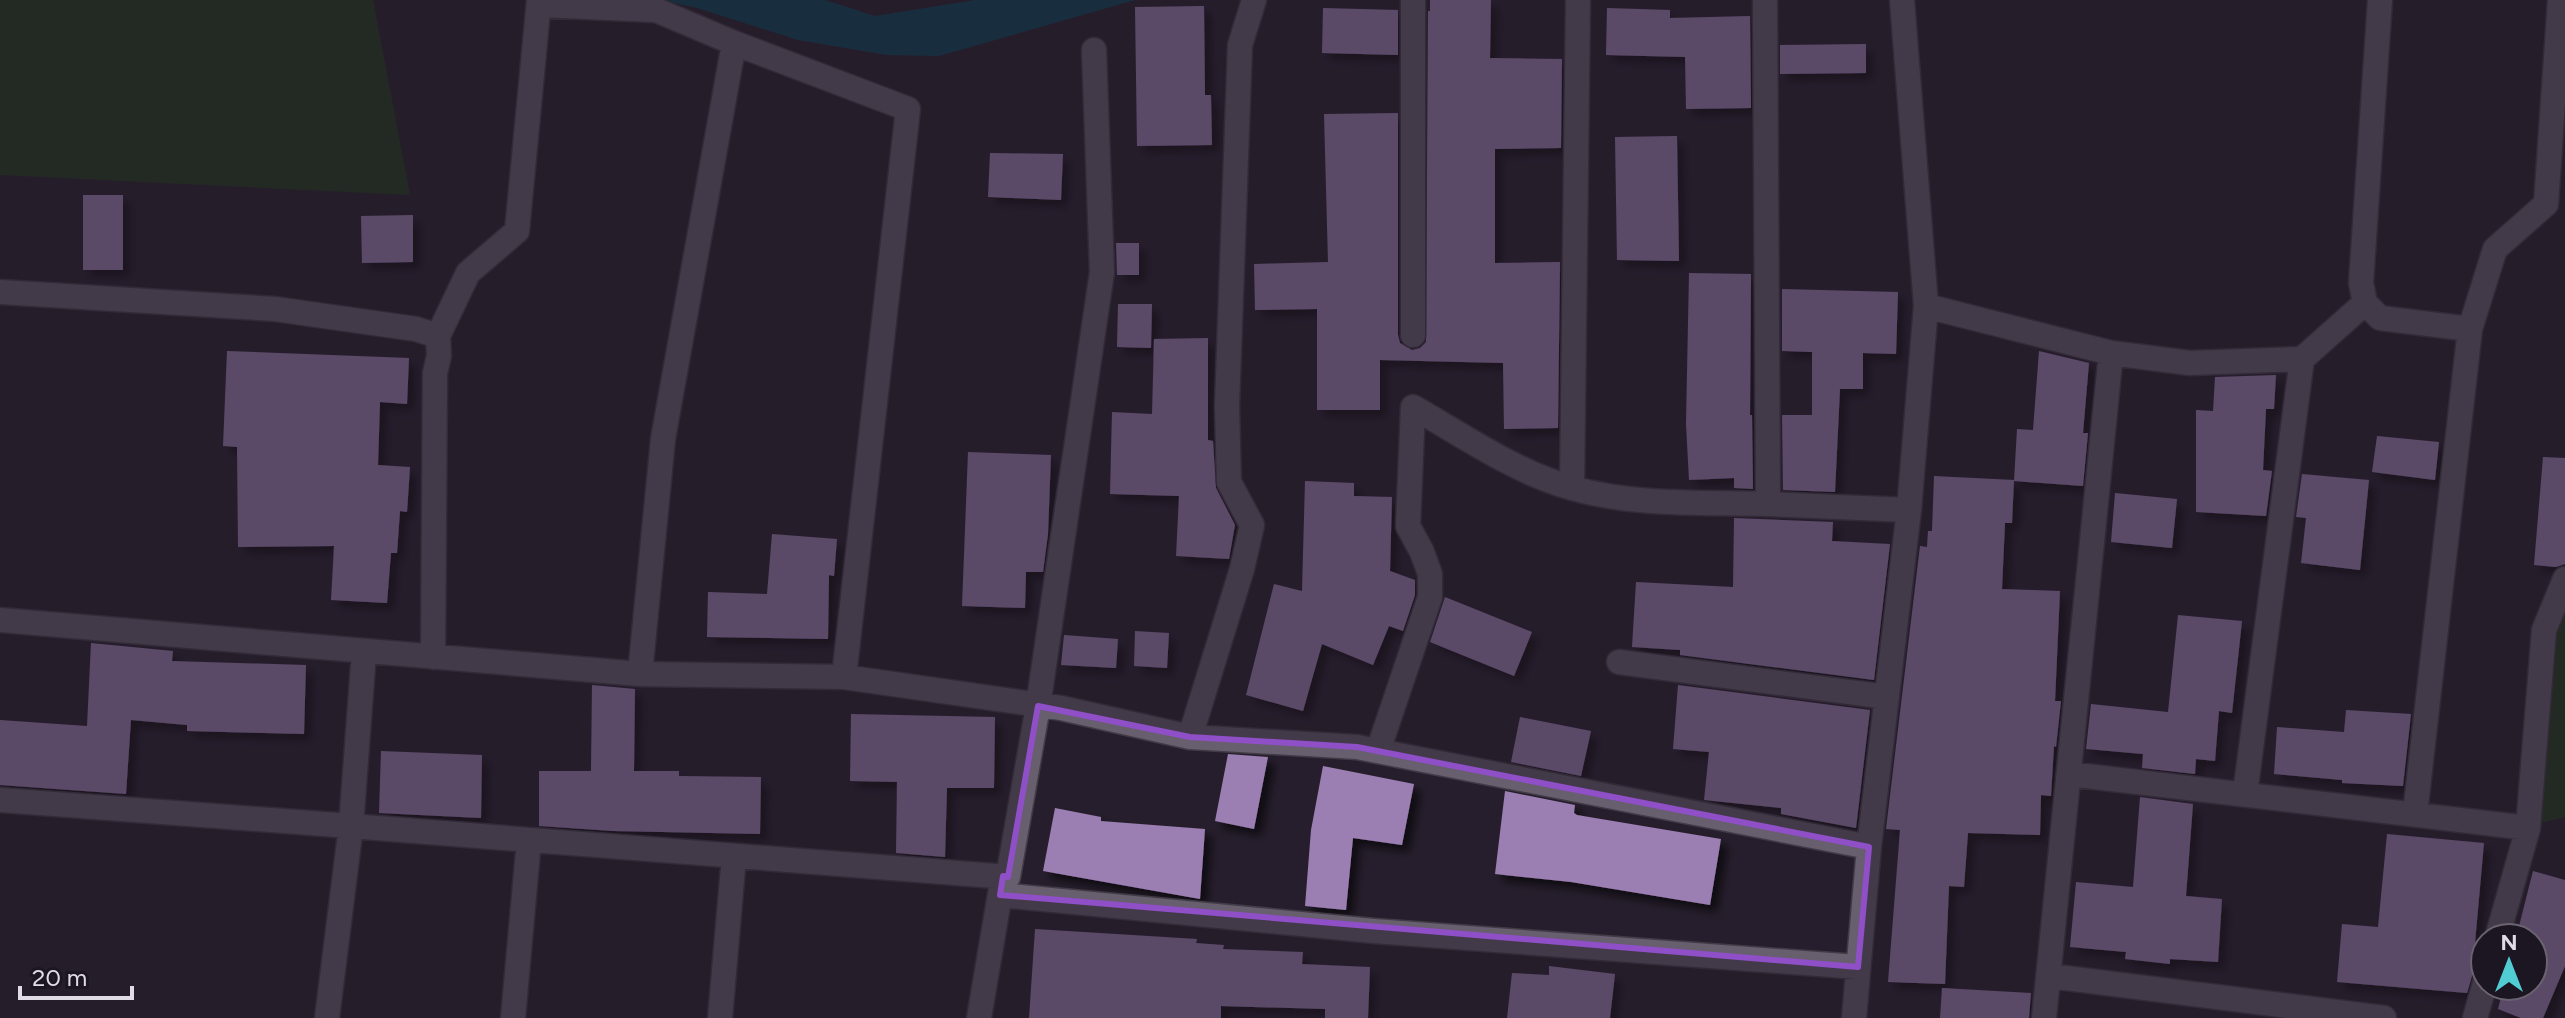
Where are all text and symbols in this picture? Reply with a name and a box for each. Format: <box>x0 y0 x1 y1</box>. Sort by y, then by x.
north arrow <box>2469 922 2549 1002</box>
text: N <box>2500 929 2518 956</box>
scale bar <box>20 950 132 1000</box>
text: 20 m <box>32 963 87 992</box>

